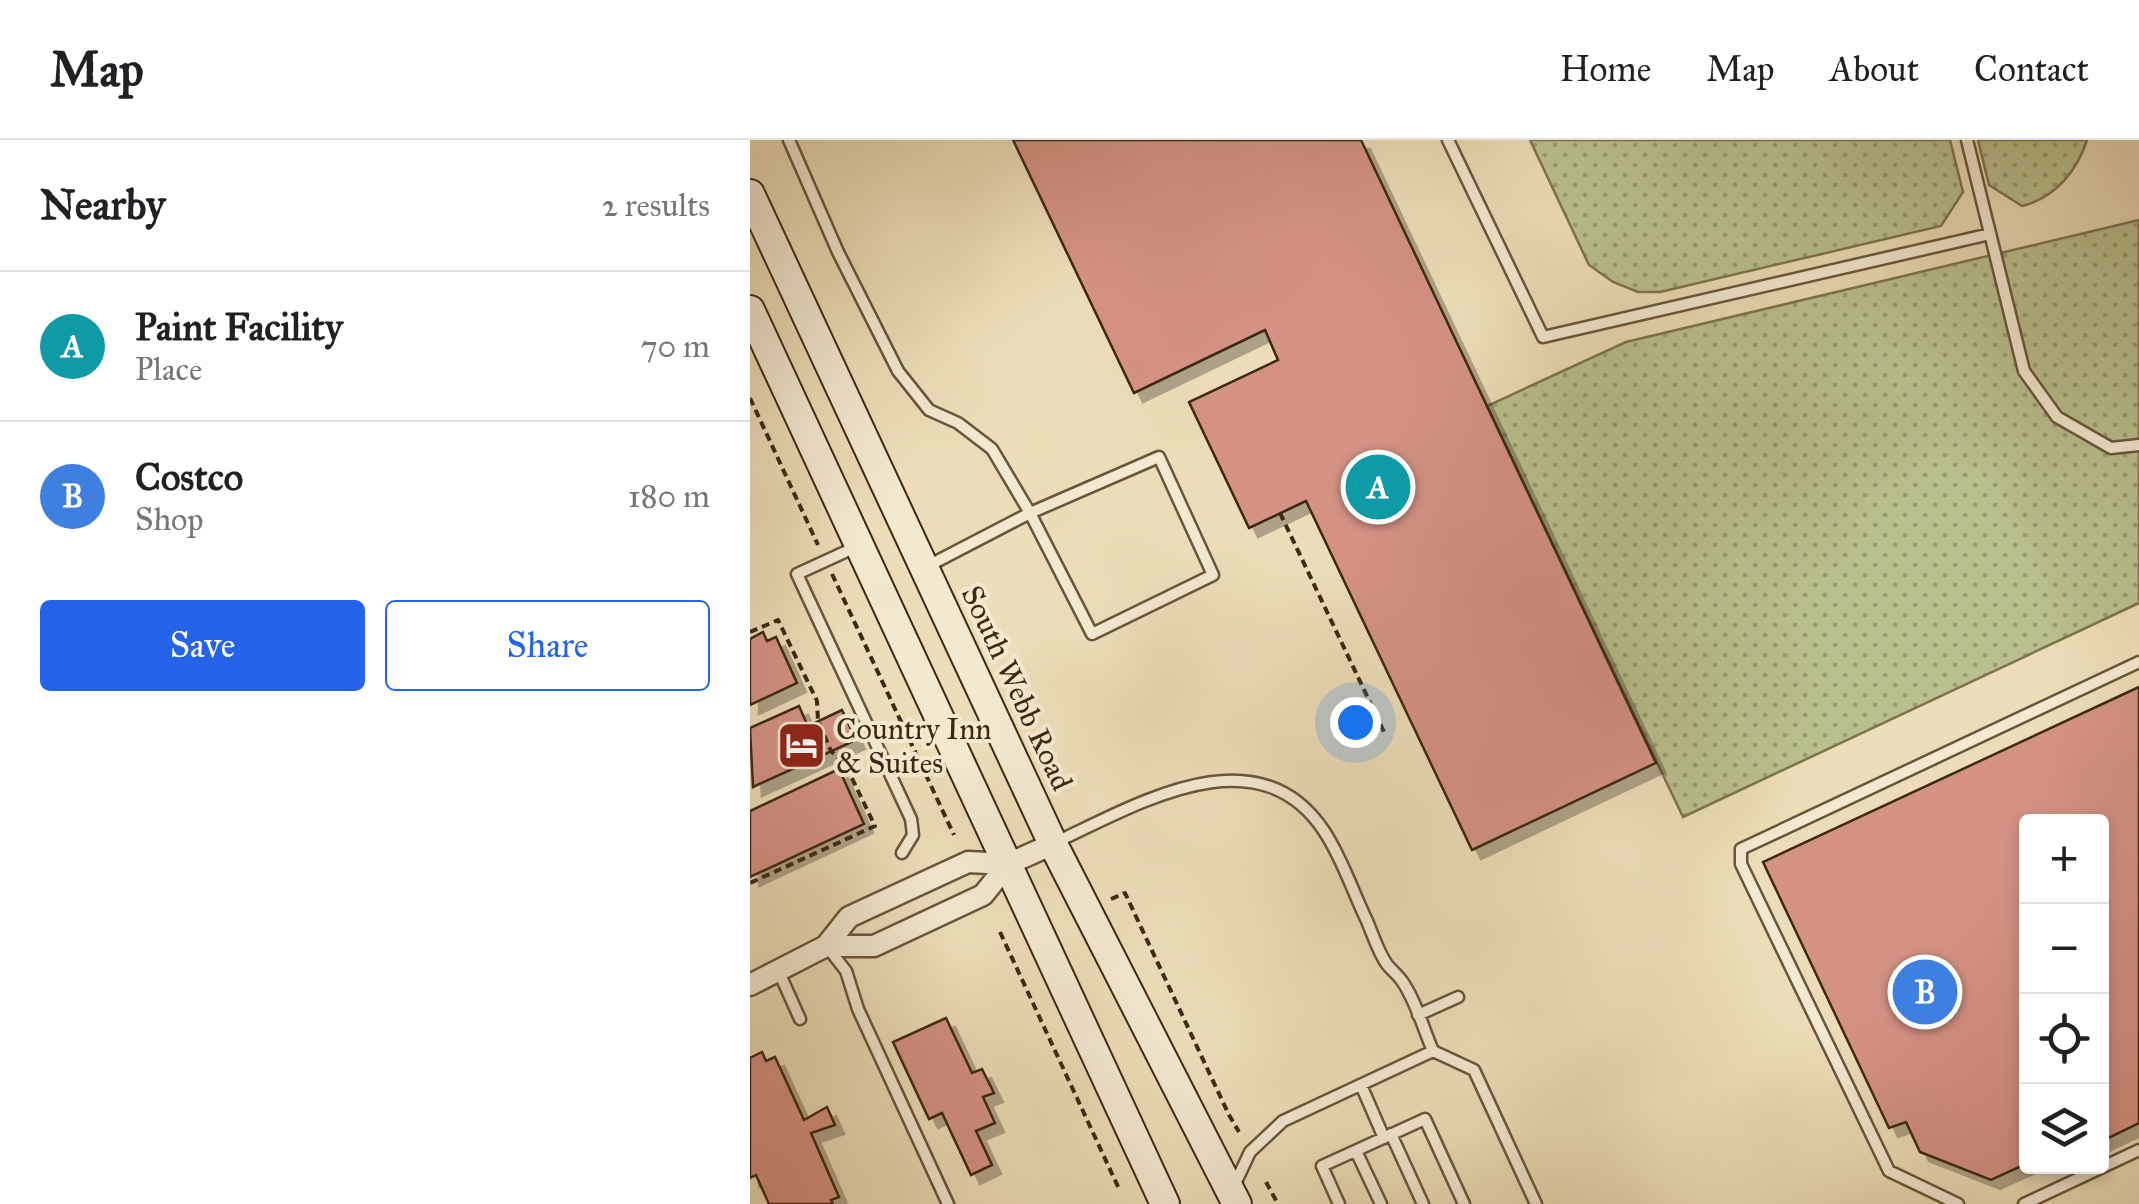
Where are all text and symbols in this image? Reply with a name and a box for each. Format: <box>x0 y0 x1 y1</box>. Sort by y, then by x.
text: Map <box>50 40 144 99</box>
text: Home <box>1560 48 1651 91</box>
text: Map <box>1706 48 1775 91</box>
text: About <box>1830 48 1919 91</box>
text: Contact <box>1974 48 2089 91</box>
text: Nearby <box>40 179 165 231</box>
text: 2 results <box>602 186 710 225</box>
text: Paint Facility <box>135 304 343 350</box>
text: A <box>62 327 83 366</box>
text: 70 m <box>641 327 710 366</box>
text: Place <box>135 350 202 389</box>
pin: A <box>1346 450 1410 524</box>
text: Costco <box>135 454 243 500</box>
text: B <box>62 477 83 516</box>
text: 180 m <box>628 477 710 516</box>
text: Shop <box>135 500 203 539</box>
street label: South Webb Road <box>954 580 1080 796</box>
button: Save <box>40 600 365 691</box>
button: Share <box>385 600 710 691</box>
your location <box>1330 697 1381 748</box>
place label: Country Inn & Suites <box>836 711 992 781</box>
hotel icon: Country Inn & Suites <box>775 720 827 772</box>
map controls <box>2019 814 2109 1174</box>
button: + <box>2019 814 2109 904</box>
button: − <box>2019 904 2109 994</box>
pin: B <box>1892 954 1958 1030</box>
button: locate <box>2019 994 2109 1084</box>
button: layers <box>2019 1084 2109 1174</box>

